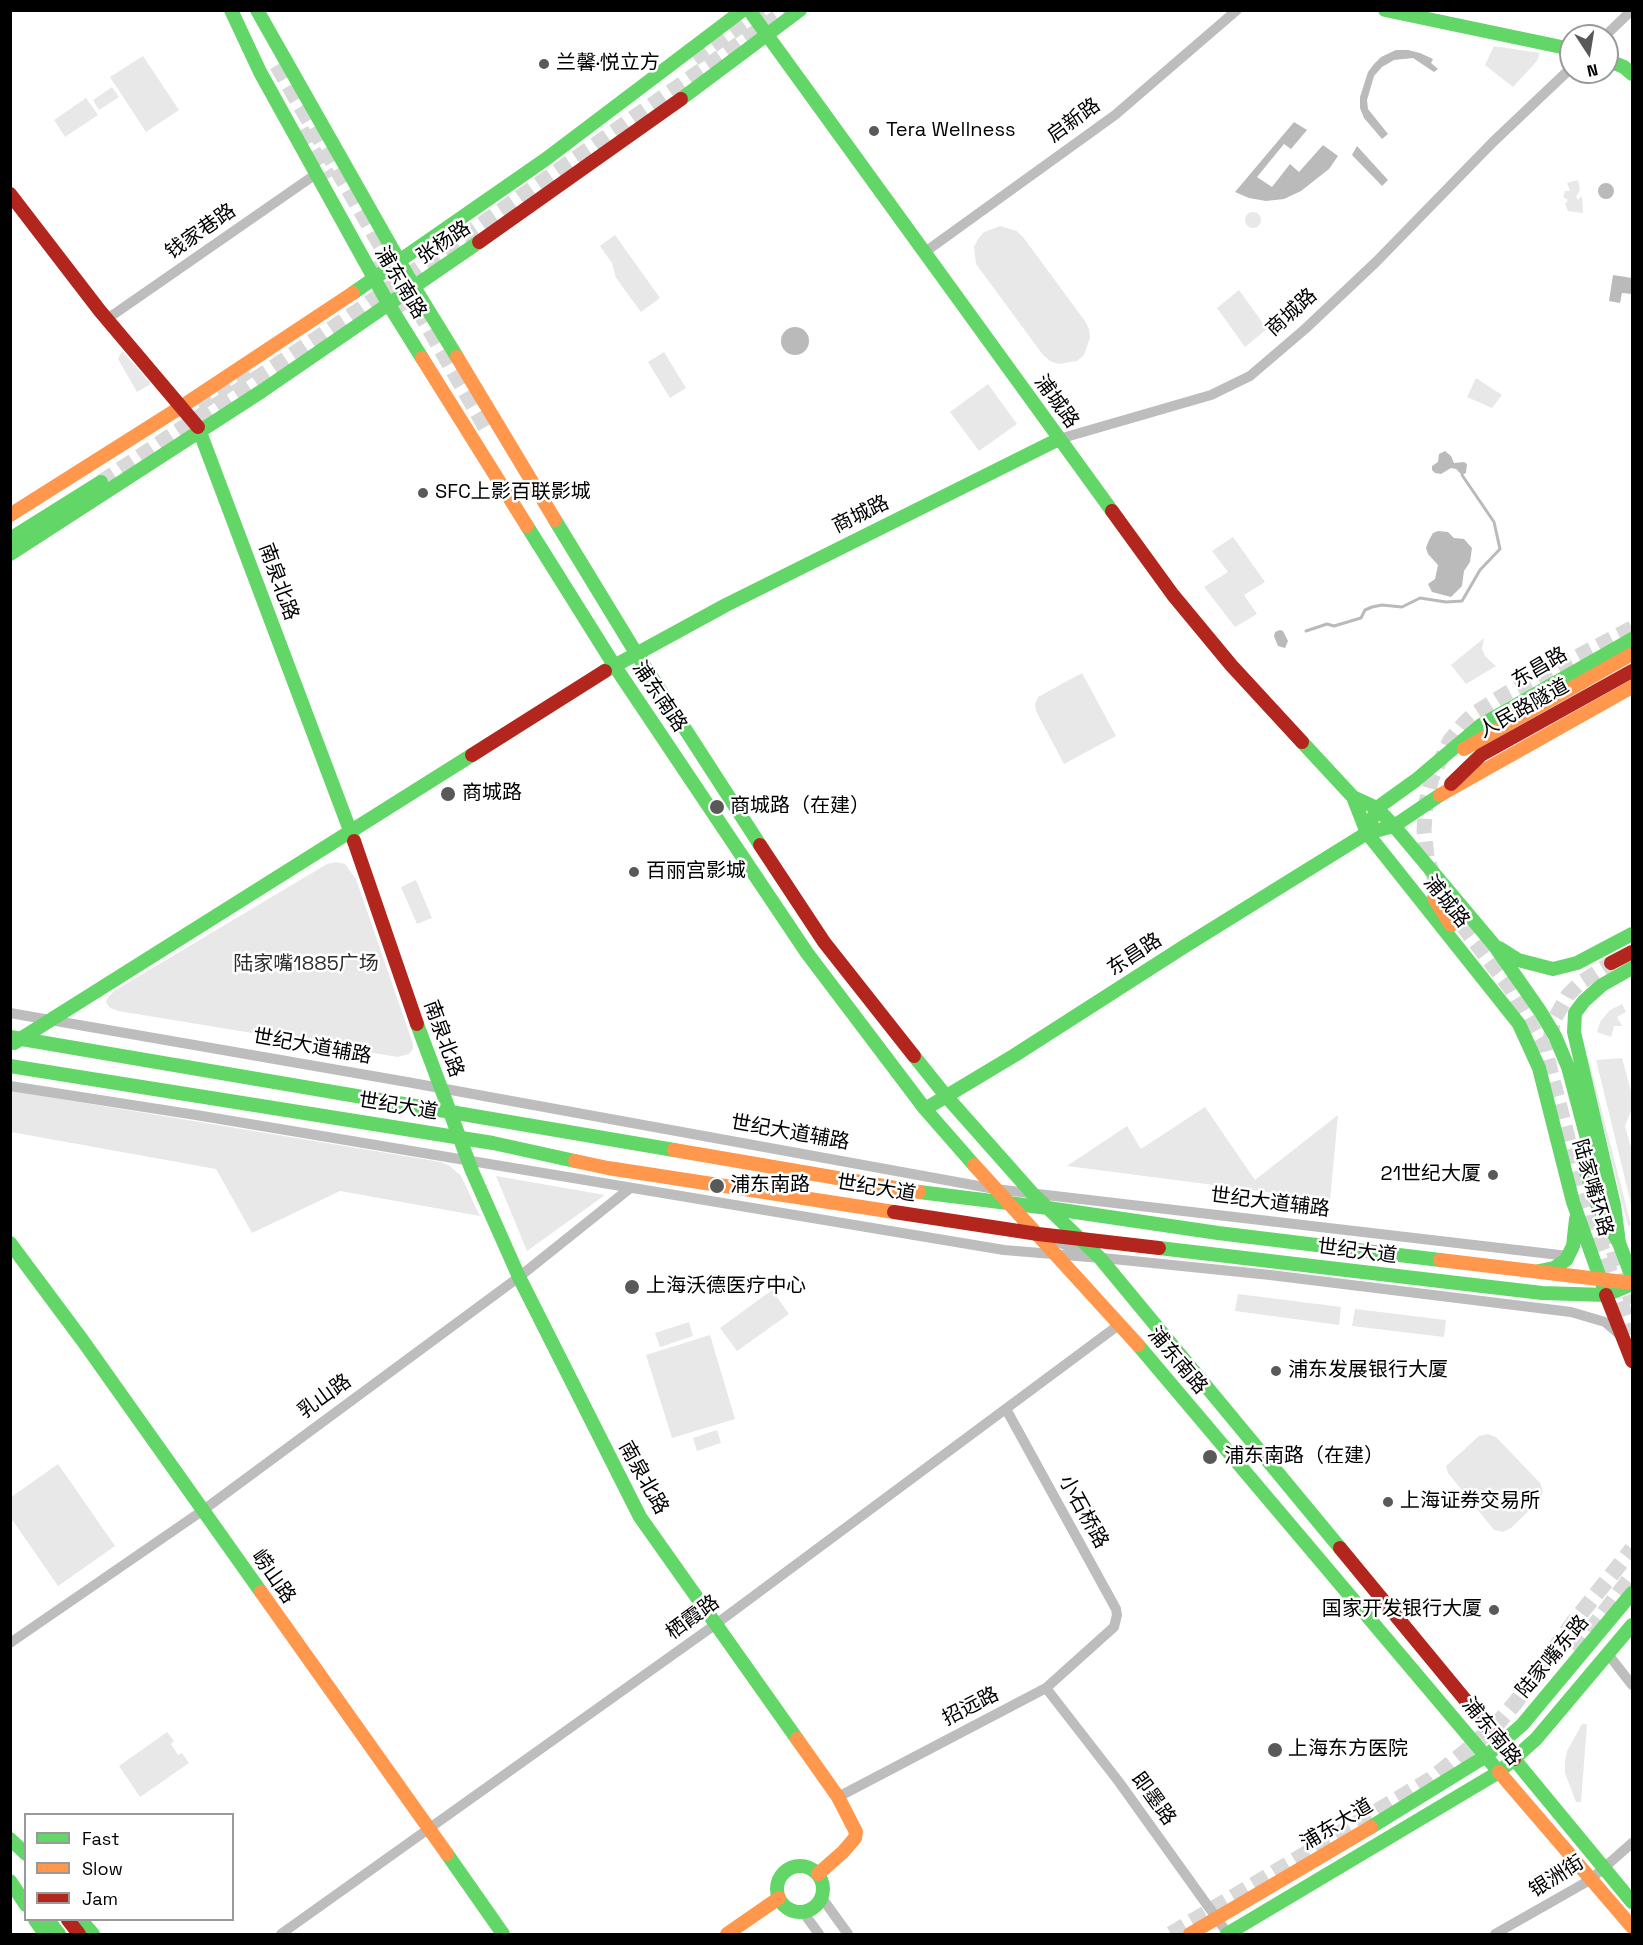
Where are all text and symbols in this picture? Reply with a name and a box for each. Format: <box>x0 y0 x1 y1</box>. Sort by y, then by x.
north arrow <box>1559 24 1619 84</box>
place label: 兰馨·悦立方 <box>556 52 660 76</box>
marker: 兰馨·悦立方 <box>537 57 551 71</box>
text: N <box>1585 59 1600 82</box>
street label: 启新路 <box>1043 94 1105 148</box>
place label: Tera Wellness <box>886 119 1015 143</box>
marker: Tera Wellness <box>867 124 881 138</box>
street label: 钱家巷路 <box>161 199 241 265</box>
street label: 张杨路 <box>412 216 476 270</box>
street label: 浦东南路 <box>369 243 431 323</box>
street label: 商城路 <box>1262 284 1322 342</box>
street label: 浦城路 <box>1029 371 1083 433</box>
place label: SFC上影百联影城 <box>435 481 591 505</box>
marker: SFC上影百联影城 <box>416 486 430 500</box>
street label: 商城路 <box>829 491 893 539</box>
street label: 南泉北路 <box>253 540 303 624</box>
street label: 东昌路 <box>1508 643 1572 693</box>
street label: 浦东南路 <box>627 657 691 737</box>
street label: 人民路隧道 <box>1474 674 1574 744</box>
place label: 商城路 <box>462 782 522 806</box>
marker: 商城路 <box>439 785 457 803</box>
place label: 商城路（在建） <box>730 795 870 819</box>
marker: 商城路（在建） <box>708 798 726 816</box>
place label: 百丽宫影城 <box>646 860 746 884</box>
marker: 百丽宫影城 <box>627 865 641 879</box>
street label: 浦城路 <box>1418 871 1474 933</box>
street label: 东昌路 <box>1103 929 1167 981</box>
park label: 陆家嘴1885广场 <box>233 953 379 977</box>
street label: 南泉北路 <box>418 997 468 1081</box>
street label: 世纪大道辅路 <box>251 1025 373 1069</box>
street label: 世纪大道 <box>357 1089 439 1125</box>
street label: 世纪大道辅路 <box>729 1111 851 1155</box>
street label: 陆家嘴环路 <box>1567 1137 1617 1239</box>
place label: 21世纪大厦 <box>1381 1163 1481 1187</box>
marker: 21世纪大厦 <box>1486 1168 1500 1182</box>
street label: 世纪大道 <box>835 1171 917 1207</box>
place label: 浦东南路 <box>730 1174 810 1198</box>
marker: 浦东南路 <box>708 1177 726 1195</box>
street label: 世纪大道辅路 <box>1209 1184 1331 1222</box>
street label: 世纪大道 <box>1316 1235 1398 1269</box>
place label: 上海沃德医疗中心 <box>646 1275 806 1299</box>
marker: 上海沃德医疗中心 <box>623 1278 641 1296</box>
street label: 浦东南路 <box>1142 1323 1212 1399</box>
place label: 浦东发展银行大厦 <box>1288 1359 1448 1383</box>
marker: 浦东发展银行大厦 <box>1269 1364 1283 1378</box>
street label: 乳山路 <box>294 1370 356 1424</box>
street label: 南泉北路 <box>613 1437 673 1519</box>
place label: 浦东南路（在建） <box>1224 1445 1384 1469</box>
marker: 浦东南路（在建） <box>1201 1448 1219 1466</box>
street label: 小石桥路 <box>1053 1471 1113 1553</box>
place label: 上海证券交易所 <box>1400 1490 1540 1514</box>
marker: 上海证券交易所 <box>1381 1495 1395 1509</box>
street label: 崂山路 <box>246 1546 300 1608</box>
street label: 栖霞路 <box>662 1591 724 1645</box>
place label: 国家开发银行大厦 <box>1322 1598 1482 1622</box>
marker: 国家开发银行大厦 <box>1487 1603 1501 1617</box>
street label: 陆家嘴东路 <box>1512 1611 1594 1703</box>
street label: 招远路 <box>939 1683 1003 1731</box>
street label: 浦东南路 <box>1457 1693 1525 1771</box>
place label: 上海东方医院 <box>1288 1738 1408 1762</box>
marker: 上海东方医院 <box>1266 1741 1284 1759</box>
street label: 即墨路 <box>1126 1768 1180 1830</box>
street label: 浦东大道 <box>1297 1794 1377 1856</box>
legend <box>24 1813 234 1921</box>
text: Fast <box>82 1827 119 1850</box>
street label: 银洲街 <box>1525 1851 1589 1903</box>
text: Slow <box>82 1857 123 1880</box>
text: Jam <box>82 1887 118 1910</box>

